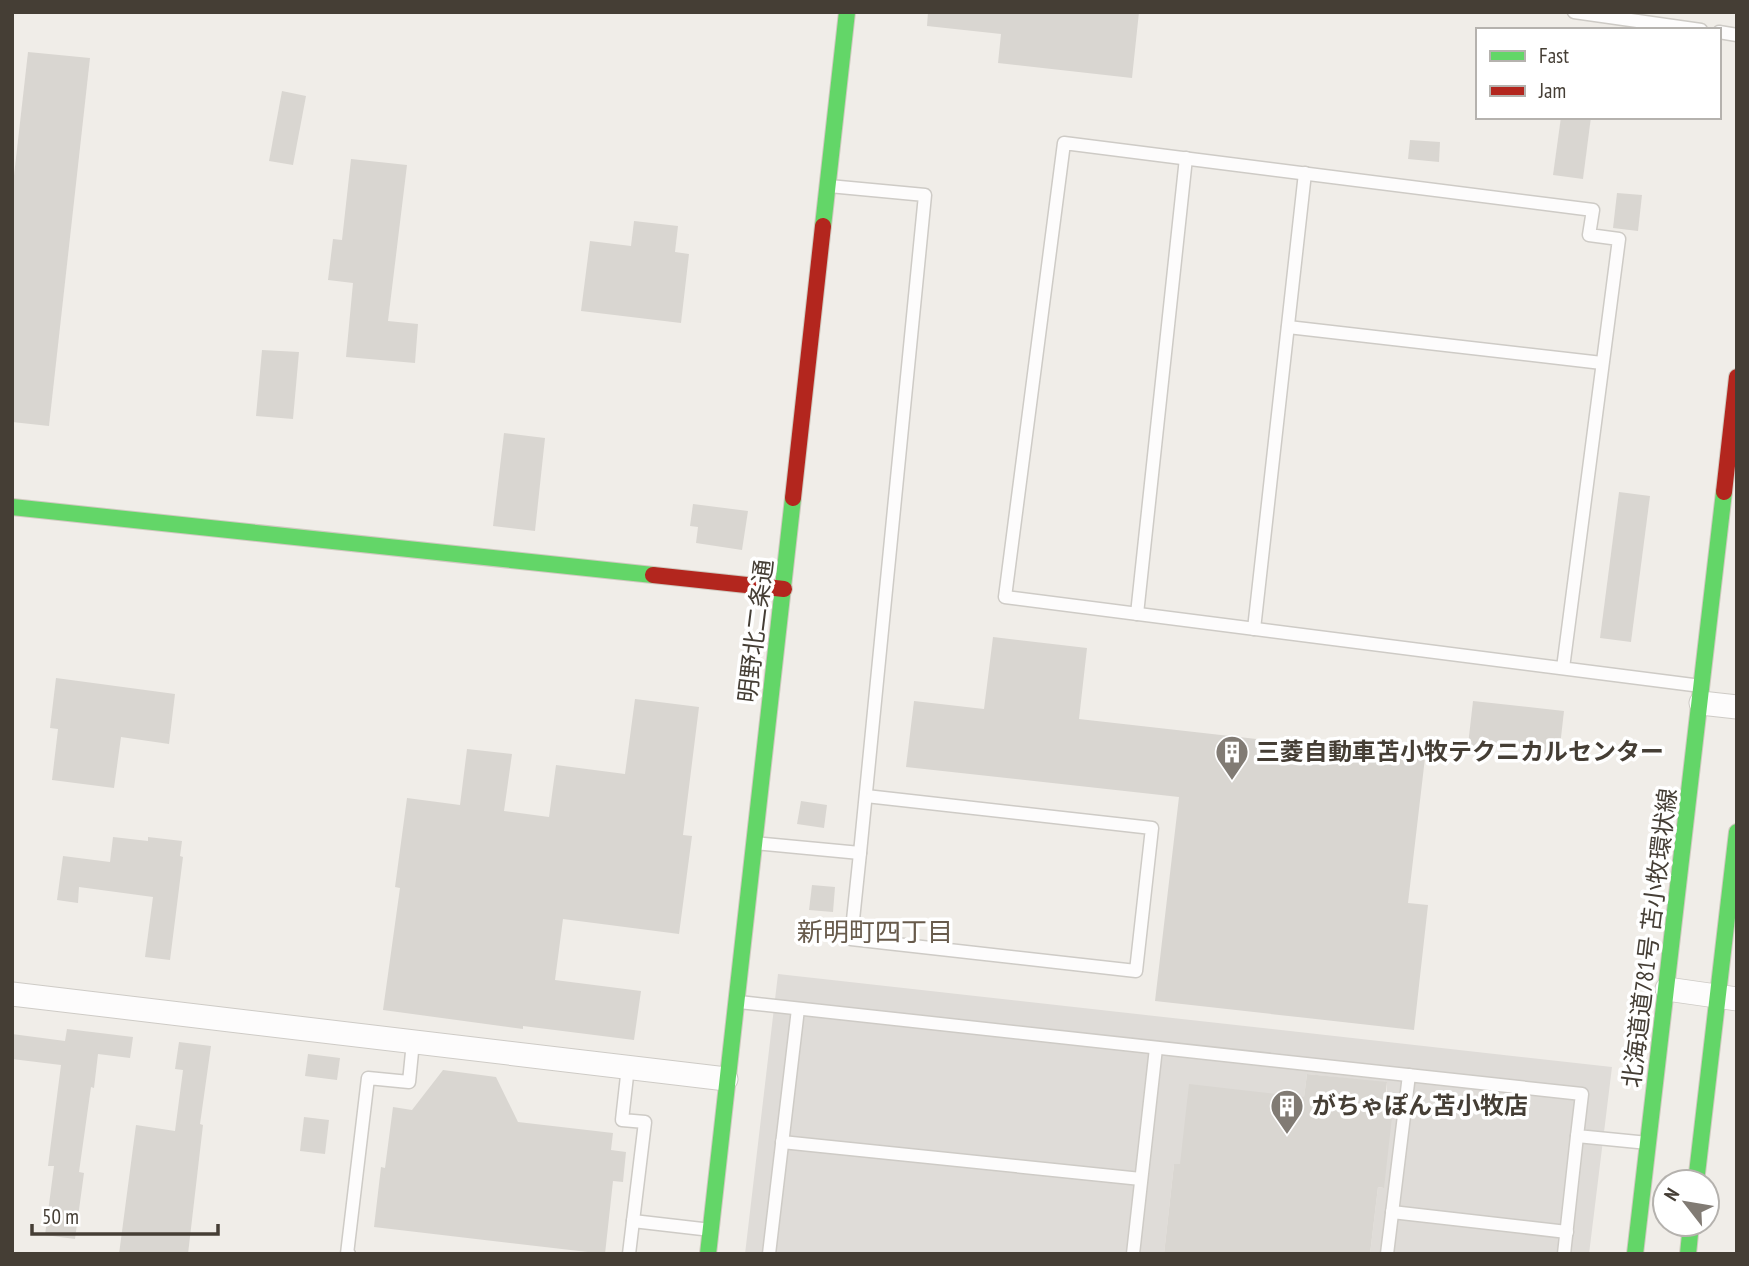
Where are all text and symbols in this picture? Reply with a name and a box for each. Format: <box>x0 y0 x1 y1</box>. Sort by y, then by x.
legend <box>1476 28 1721 119</box>
text: Fast <box>1539 42 1569 69</box>
text: Jam <box>1538 77 1566 104</box>
street label: 明野北二条通 <box>731 558 780 704</box>
building icon: 三菱自動車苫小牧テクニカルセンター <box>1213 733 1251 782</box>
place label: 三菱自動車苫小牧テクニカルセンター <box>1256 736 1664 767</box>
street label: 北海道道781号 苫小牧環状線 <box>1616 786 1683 1089</box>
district label: 新明町四丁目 <box>797 915 953 948</box>
building icon: がちゃぽん苫小牧店 <box>1268 1087 1306 1136</box>
place label: がちゃぽん苫小牧店 <box>1312 1090 1528 1121</box>
north arrow <box>1651 1168 1721 1238</box>
text: N <box>1658 1184 1684 1205</box>
scale bar <box>32 1192 217 1236</box>
text: 50 m <box>42 1203 79 1230</box>

